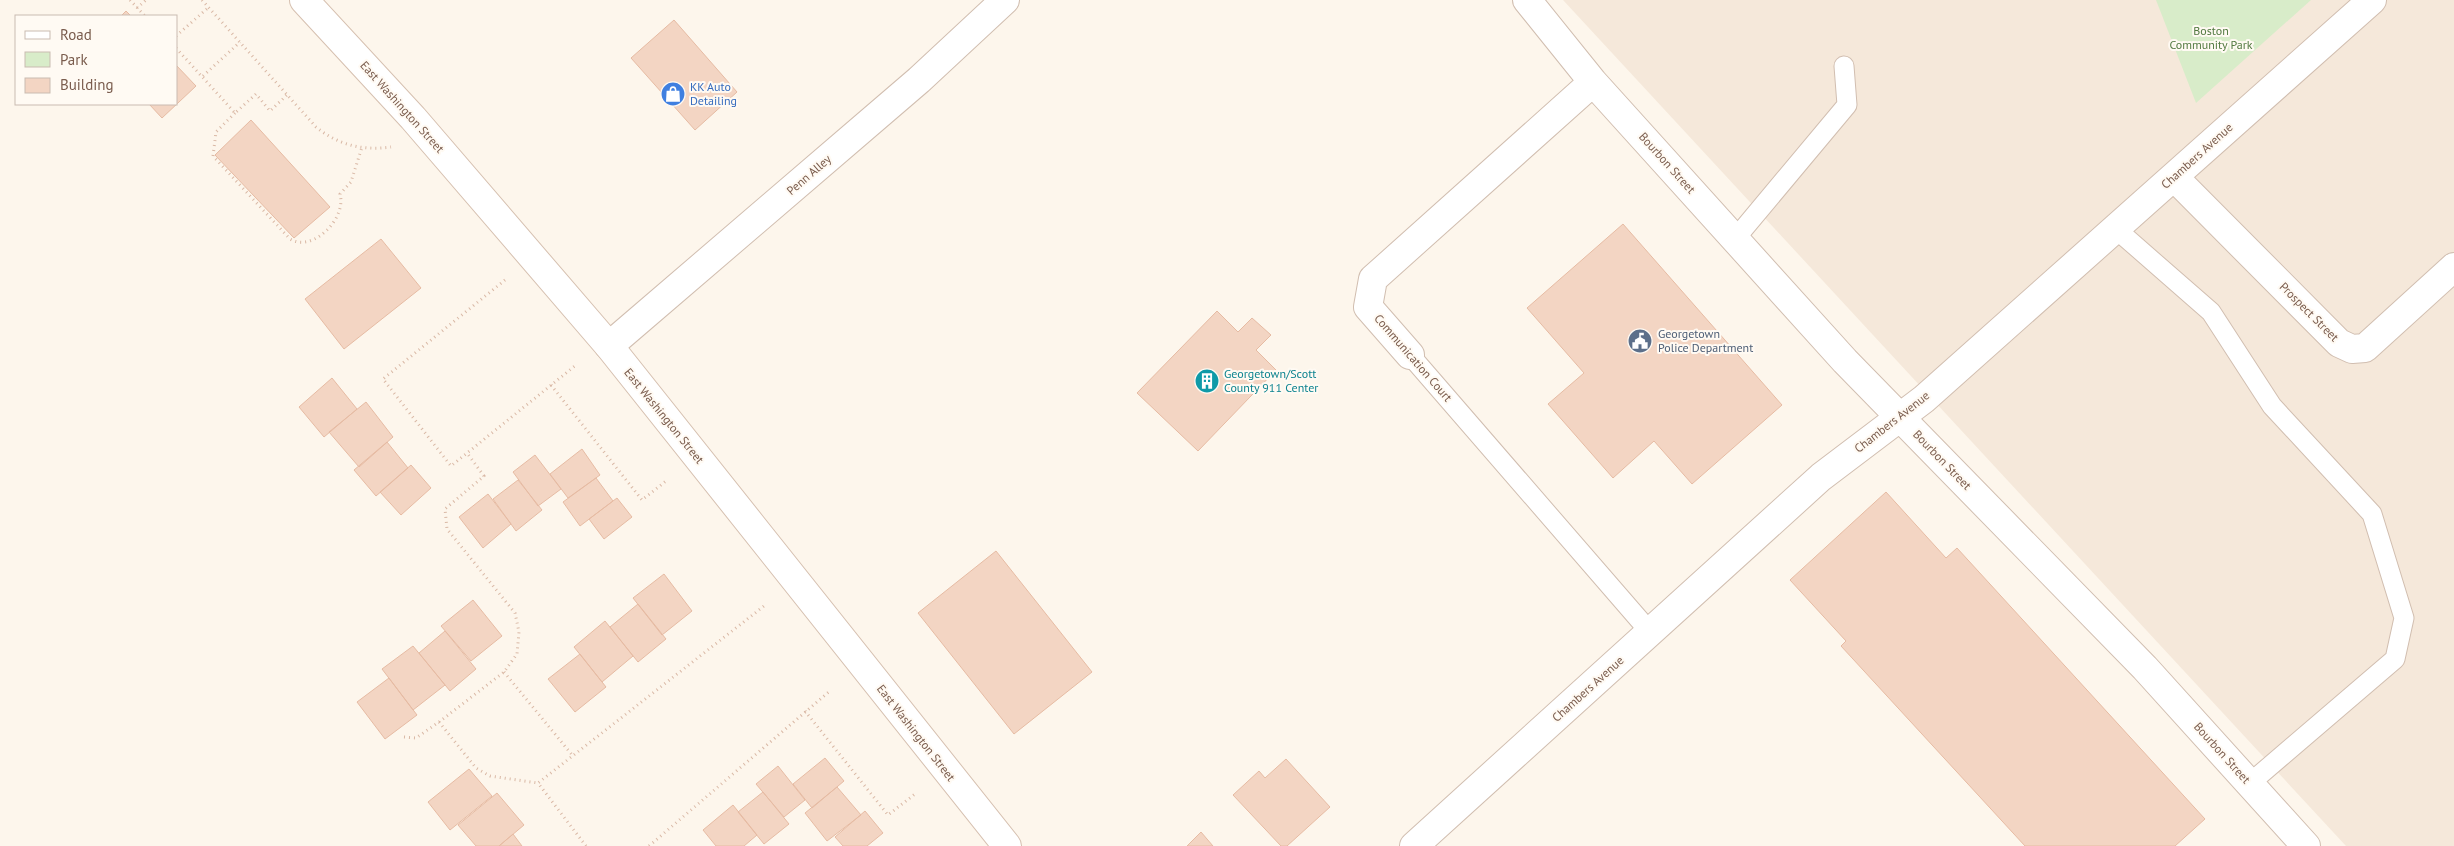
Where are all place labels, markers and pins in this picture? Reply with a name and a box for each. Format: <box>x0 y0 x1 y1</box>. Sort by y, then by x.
place label: KK Auto Detailing <box>690 79 737 108</box>
shop icon: KK Auto Detailing <box>660 81 686 107</box>
place label: Georgetown Police Department <box>1658 326 1753 355</box>
public building icon: Georgetown Police Department <box>1627 328 1653 354</box>
place label: Georgetown/Scott County 911 Center <box>1224 366 1318 395</box>
building icon: Georgetown/Scott County 911 Center <box>1194 368 1220 394</box>

